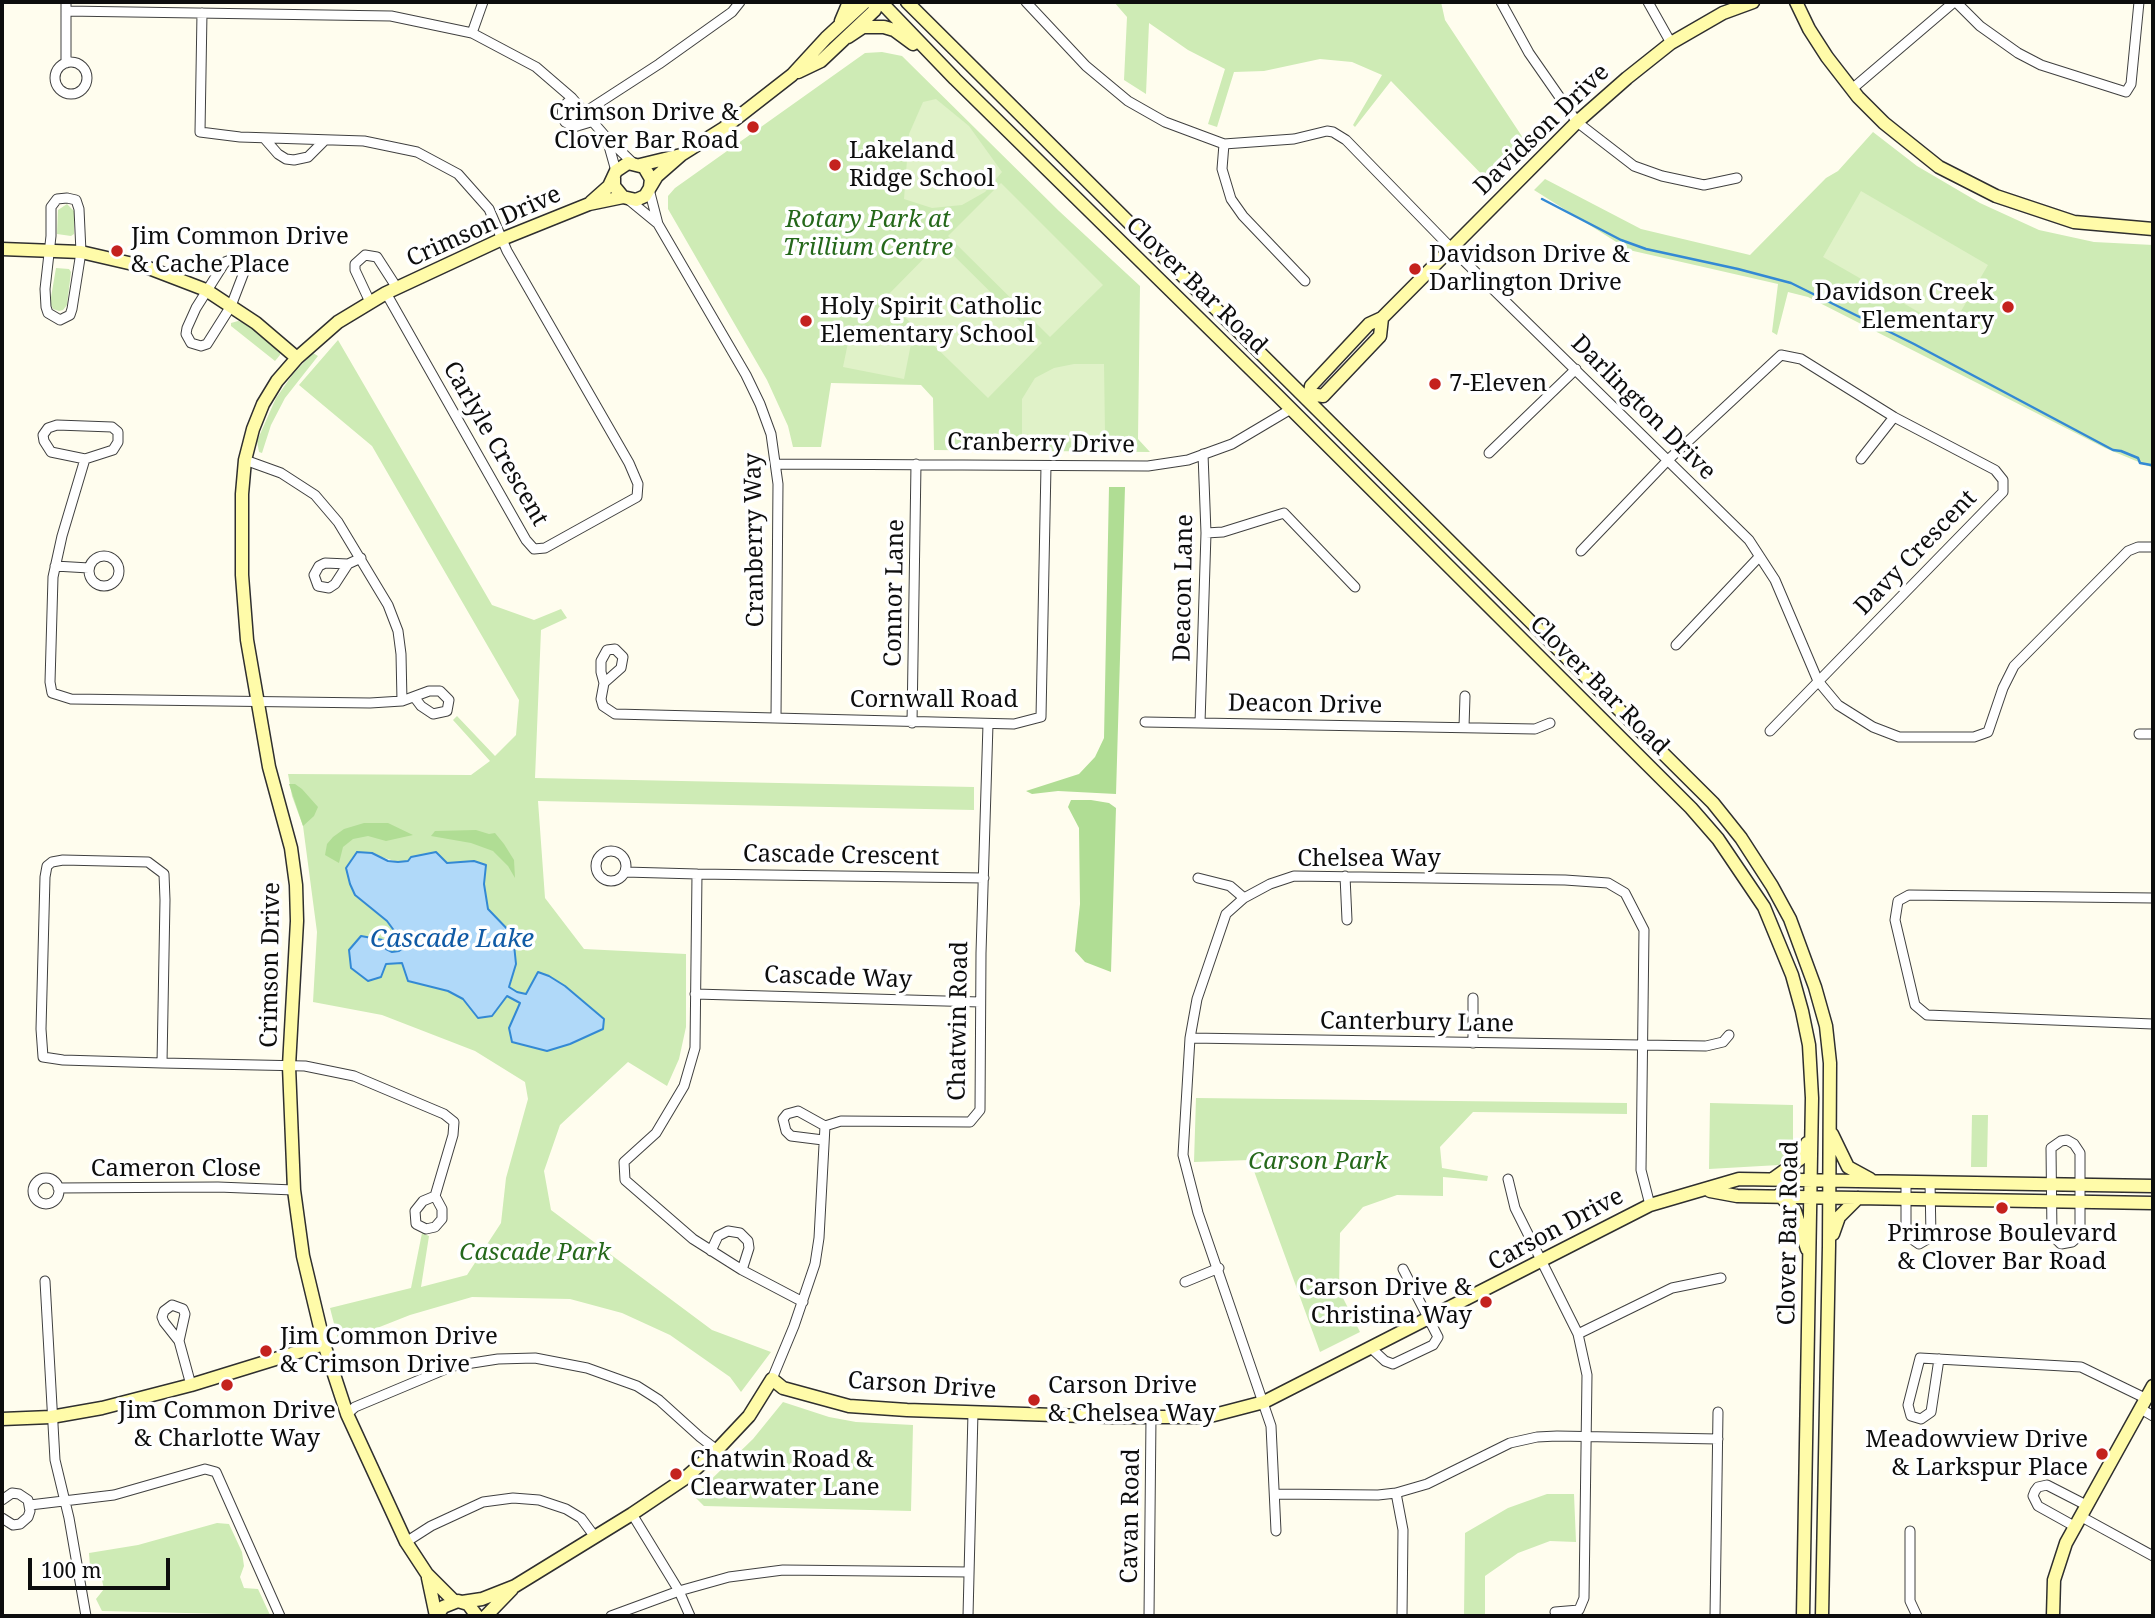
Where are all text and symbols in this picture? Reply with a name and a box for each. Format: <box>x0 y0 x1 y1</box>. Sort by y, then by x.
street label: Davidson Drive <box>1468 58 1616 202</box>
place label: Crimson Drive & Clover Bar Road <box>549 99 739 155</box>
marker: Crimson Drive & Clover Bar Road <box>745 119 761 135</box>
place label: Lakeland Ridge School <box>849 137 994 193</box>
marker: Lakeland Ridge School <box>827 157 843 173</box>
street label: Crimson Drive <box>402 180 566 274</box>
park label: Rotary Park at Trillium Centre <box>783 206 953 262</box>
street label: Clover Bar Road <box>1119 211 1273 361</box>
place label: Jim Common Drive & Cache Place <box>131 223 349 279</box>
place label: Davidson Drive & Darlington Drive <box>1429 241 1630 297</box>
marker: Jim Common Drive & Cache Place <box>109 243 125 259</box>
marker: Davidson Drive & Darlington Drive <box>1407 261 1423 277</box>
place label: Davidson Creek Elementary <box>1815 279 1994 335</box>
place label: Holy Spirit Catholic Elementary School <box>820 293 1042 349</box>
marker: Davidson Creek Elementary <box>2000 299 2016 315</box>
marker: Holy Spirit Catholic Elementary School <box>798 313 814 329</box>
street label: Darlington Drive <box>1565 330 1721 486</box>
street label: Carlyle Crescent <box>436 357 554 531</box>
place label: 7-Eleven <box>1449 370 1547 398</box>
marker: 7-Eleven <box>1427 376 1443 392</box>
street label: Cranberry Drive <box>947 428 1135 460</box>
street label: Cranberry Way <box>739 452 771 628</box>
street label: Davy Crescent <box>1849 484 1983 622</box>
street label: Deacon Lane <box>1168 514 1200 662</box>
street label: Connor Lane <box>879 519 911 667</box>
street label: Clover Bar Road <box>1523 610 1675 762</box>
street label: Cornwall Road <box>850 686 1018 714</box>
street label: Deacon Drive <box>1228 689 1382 721</box>
street label: Cascade Crescent <box>743 840 939 872</box>
street label: Chelsea Way <box>1297 845 1441 873</box>
street label: Crimson Drive <box>255 882 287 1048</box>
water label: Cascade Lake <box>370 924 534 956</box>
street label: Chatwin Road <box>943 941 975 1101</box>
street label: Cascade Way <box>763 961 913 995</box>
street label: Canterbury Lane <box>1320 1007 1514 1039</box>
street label: Clover Bar Road <box>1773 1140 1805 1326</box>
park label: Carson Park <box>1248 1148 1388 1176</box>
street label: Cameron Close <box>91 1155 261 1183</box>
street label: Carson Drive <box>1483 1182 1629 1278</box>
marker: Primrose Boulevard & Clover Bar Road <box>1994 1200 2010 1216</box>
place label: Primrose Boulevard & Clover Bar Road <box>1887 1220 2117 1276</box>
park label: Cascade Park <box>459 1239 611 1267</box>
place label: Carson Drive & Christina Way <box>1299 1274 1472 1330</box>
marker: Carson Drive & Christina Way <box>1478 1294 1494 1310</box>
place label: Jim Common Drive & Crimson Drive <box>280 1323 498 1379</box>
marker: Jim Common Drive & Crimson Drive <box>258 1343 274 1359</box>
street label: Carson Drive <box>847 1366 997 1406</box>
place label: Carson Drive & Chelsea Way <box>1048 1372 1216 1428</box>
marker: Jim Common Drive & Charlotte Way <box>219 1377 235 1393</box>
marker: Carson Drive & Chelsea Way <box>1026 1392 1042 1408</box>
place label: Jim Common Drive & Charlotte Way <box>118 1397 336 1453</box>
place label: Meadowview Drive & Larkspur Place <box>1865 1426 2088 1482</box>
place label: Chatwin Road & Clearwater Lane <box>690 1446 880 1502</box>
marker: Meadowview Drive & Larkspur Place <box>2094 1446 2110 1462</box>
street label: Cavan Road <box>1115 1448 1147 1584</box>
marker: Chatwin Road & Clearwater Lane <box>668 1466 684 1482</box>
scale bar <box>32 1544 173 1588</box>
text: 100 m <box>41 1556 102 1584</box>

